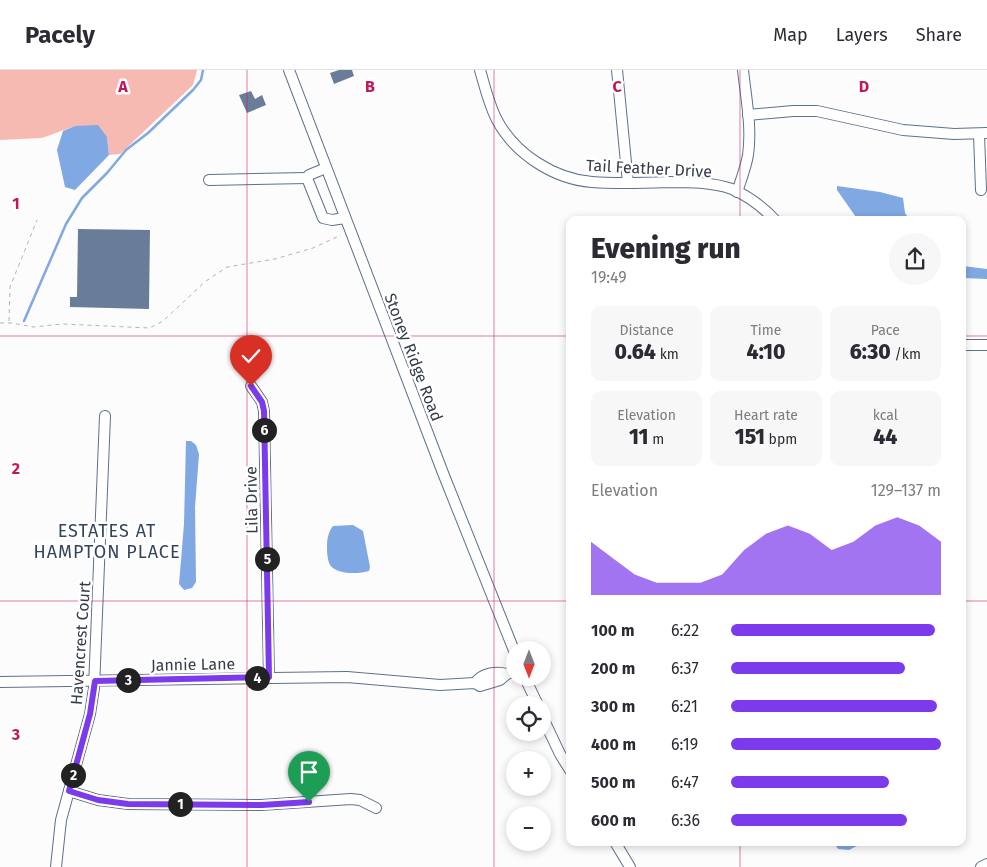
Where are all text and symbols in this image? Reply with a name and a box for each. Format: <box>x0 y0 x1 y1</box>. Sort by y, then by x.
text: Pacely <box>25 21 95 49</box>
text: Map <box>773 24 808 46</box>
text: Layers <box>836 24 888 46</box>
text: Share <box>916 24 962 46</box>
text: A <box>117 77 128 96</box>
text: B <box>365 77 375 96</box>
text: C <box>612 77 622 96</box>
text: D <box>859 77 869 96</box>
street label: Tail Feather Drive <box>586 156 712 181</box>
text: 1 <box>12 194 20 213</box>
text: Evening run <box>591 232 741 265</box>
button: share <box>889 233 941 285</box>
text: 19:49 <box>591 268 627 287</box>
street label: Stoney Ridge Road <box>380 291 447 424</box>
text: Distance <box>620 322 674 339</box>
text: Time <box>751 322 781 339</box>
text: Pace <box>871 322 900 339</box>
pin <box>230 335 272 386</box>
text: 0.64 <box>615 339 656 365</box>
text: 4:10 <box>747 339 785 365</box>
text: 6:30 <box>850 339 891 365</box>
icon: check <box>237 342 265 370</box>
text: km <box>656 346 679 363</box>
text: /km <box>891 346 921 363</box>
text: Elevation <box>617 407 676 424</box>
text: Heart rate <box>734 407 798 424</box>
text: kcal <box>873 407 898 424</box>
pin: 6 <box>252 418 276 442</box>
text: 6 <box>261 422 268 439</box>
text: 11 <box>629 424 649 450</box>
text: 151 <box>735 424 765 450</box>
text: 44 <box>873 424 897 450</box>
text: m <box>649 431 664 448</box>
text: bpm <box>765 431 797 448</box>
text: 2 <box>12 459 20 478</box>
street label: Lila Drive <box>241 466 262 534</box>
text: Elevation <box>591 481 658 500</box>
text: 129–137 m <box>871 481 941 500</box>
district label: ESTATES AT HAMPTON PLACE <box>33 520 181 563</box>
pin: 5 <box>254 546 280 572</box>
text: 5 <box>264 551 271 568</box>
street label: Havencrest Court <box>67 580 94 706</box>
text: 100 m <box>591 621 634 640</box>
text: 6:22 <box>671 621 699 640</box>
north arrow <box>506 641 551 686</box>
map controls <box>506 641 551 851</box>
street label: Jannie Lane <box>151 654 235 675</box>
text: 200 m <box>591 659 635 678</box>
text: 6:37 <box>671 659 699 678</box>
pin: 4 <box>244 666 270 690</box>
pin: 3 <box>116 668 140 692</box>
text: 4 <box>254 670 261 687</box>
text: 3 <box>125 672 132 689</box>
button: locate <box>506 696 551 741</box>
text: 300 m <box>591 697 635 716</box>
text: 6:21 <box>671 697 698 716</box>
text: 3 <box>11 725 20 744</box>
text: 400 m <box>591 735 636 754</box>
text: 6:19 <box>671 735 698 754</box>
pin <box>288 751 330 802</box>
button: + <box>506 751 551 796</box>
icon: arrive <box>295 758 323 786</box>
pin: 2 <box>60 762 86 788</box>
text: 2 <box>70 767 77 784</box>
text: 500 m <box>591 773 636 792</box>
text: 6:47 <box>671 773 699 792</box>
pin: 1 <box>168 792 192 816</box>
text: 1 <box>177 796 184 813</box>
button: − <box>506 806 551 851</box>
text: 600 m <box>591 811 636 830</box>
text: 6:36 <box>671 811 700 830</box>

